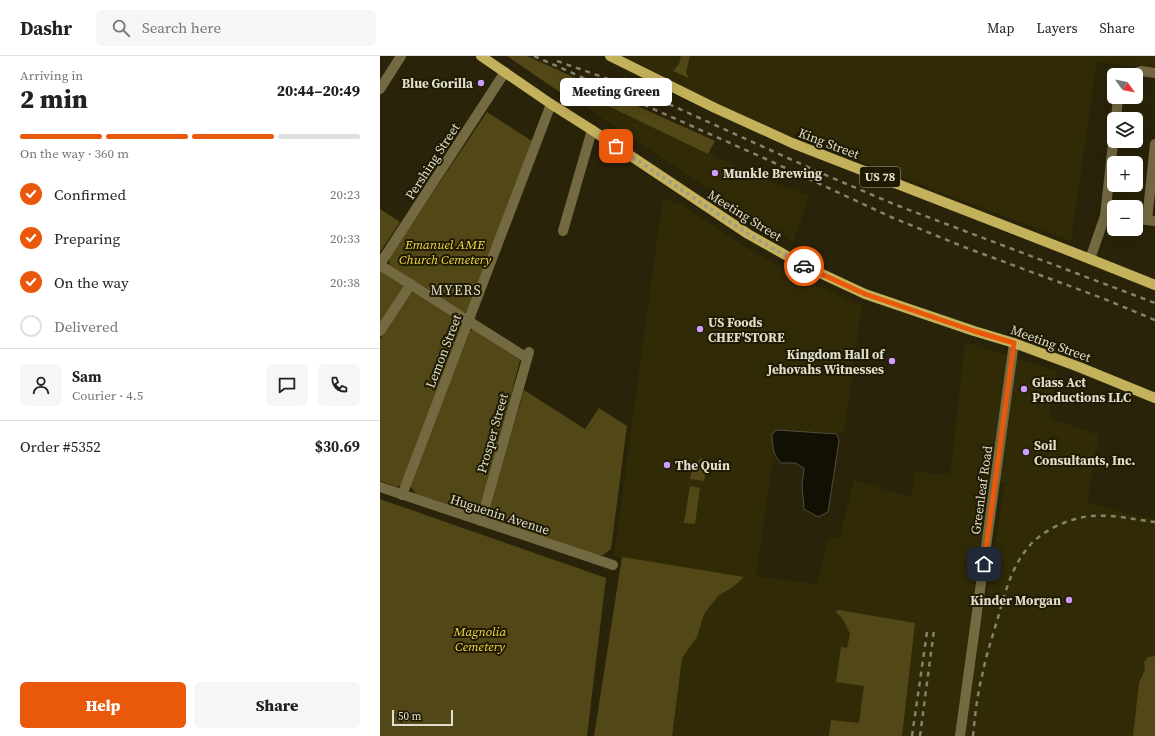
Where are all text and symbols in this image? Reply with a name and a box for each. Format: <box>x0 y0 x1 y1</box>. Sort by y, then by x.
search box <box>96 10 376 46</box>
text: Dashr <box>20 15 72 41</box>
icon: search <box>110 17 132 39</box>
text: Search here <box>142 17 221 38</box>
text: Map <box>987 18 1014 38</box>
text: Layers <box>1036 18 1078 38</box>
text: Share <box>1100 18 1135 38</box>
text: Arriving in <box>20 67 83 84</box>
north arrow <box>1107 68 1143 104</box>
map controls <box>1107 68 1143 236</box>
place label: Blue Gorilla <box>402 75 473 92</box>
marker: Blue Gorilla <box>476 78 486 88</box>
callout: Meeting Green <box>560 78 672 106</box>
text: 20:44–20:49 <box>277 80 360 101</box>
text: 2 min <box>20 81 88 117</box>
text: Meeting Green <box>572 83 660 100</box>
button: layers <box>1107 112 1143 148</box>
street label: Pershing Street <box>401 119 464 203</box>
street label: King Street <box>796 124 862 163</box>
pin <box>599 129 633 163</box>
icon: bag <box>605 135 627 157</box>
text: On the way · 360 m <box>20 145 129 162</box>
button: + <box>1107 156 1143 192</box>
place label: Munkle Brewing <box>723 165 822 182</box>
road number: US 78 <box>860 167 900 187</box>
marker: Munkle Brewing <box>710 168 720 178</box>
icon: check <box>20 183 42 205</box>
text: Confirmed <box>54 184 126 205</box>
text: 20:23 <box>330 186 360 203</box>
street label: Meeting Street <box>705 186 786 245</box>
button: − <box>1107 200 1143 236</box>
icon: check <box>20 227 42 249</box>
text: Preparing <box>54 228 120 249</box>
text: 20:33 <box>330 230 360 247</box>
park label: Emanuel AME Church Cemetery <box>399 236 492 268</box>
courier <box>784 246 824 286</box>
icon: car <box>793 255 815 277</box>
icon: check <box>20 271 42 293</box>
text: On the way <box>54 272 129 293</box>
text: 20:38 <box>330 274 360 291</box>
district label: MYERS <box>430 280 482 300</box>
street label: Lemon Street <box>422 311 466 391</box>
place label: US Foods CHEF'STORE <box>708 314 785 346</box>
text: Delivered <box>54 316 118 337</box>
street label: Meeting Street <box>1008 321 1094 366</box>
marker: US Foods CHEF'STORE <box>695 324 705 334</box>
place label: Kingdom Hall of Jehovahs Witnesses <box>766 346 885 378</box>
marker: Kingdom Hall of Jehovahs Witnesses <box>887 356 897 366</box>
button: person <box>20 364 62 406</box>
button: chat <box>266 364 308 406</box>
button: phone <box>318 364 360 406</box>
text: Sam <box>72 366 102 387</box>
place label: Glass Act Productions LLC <box>1032 374 1131 406</box>
marker: Glass Act Productions LLC <box>1019 384 1029 394</box>
text: Courier · 4.5 <box>72 387 143 404</box>
street label: Prosper Street <box>473 391 512 475</box>
text: Order #5352 <box>20 436 101 457</box>
text: $30.69 <box>315 436 360 457</box>
place label: Soil Consultants, Inc. <box>1034 437 1136 469</box>
street label: Greenleaf Road <box>967 444 996 536</box>
marker: Soil Consultants, Inc. <box>1021 447 1031 457</box>
place label: The Quin <box>675 457 730 474</box>
marker: The Quin <box>662 460 672 470</box>
street label: Huguenin Avenue <box>448 490 552 539</box>
pin <box>967 547 1001 581</box>
icon: home <box>973 553 995 575</box>
place label: Kinder Morgan <box>970 592 1061 609</box>
marker: Kinder Morgan <box>1064 595 1074 605</box>
park label: Magnolia Cemetery <box>453 623 507 655</box>
button: Help <box>20 682 186 728</box>
button: Share <box>194 682 360 728</box>
scale bar <box>392 708 453 727</box>
text: 50 m <box>398 709 421 724</box>

